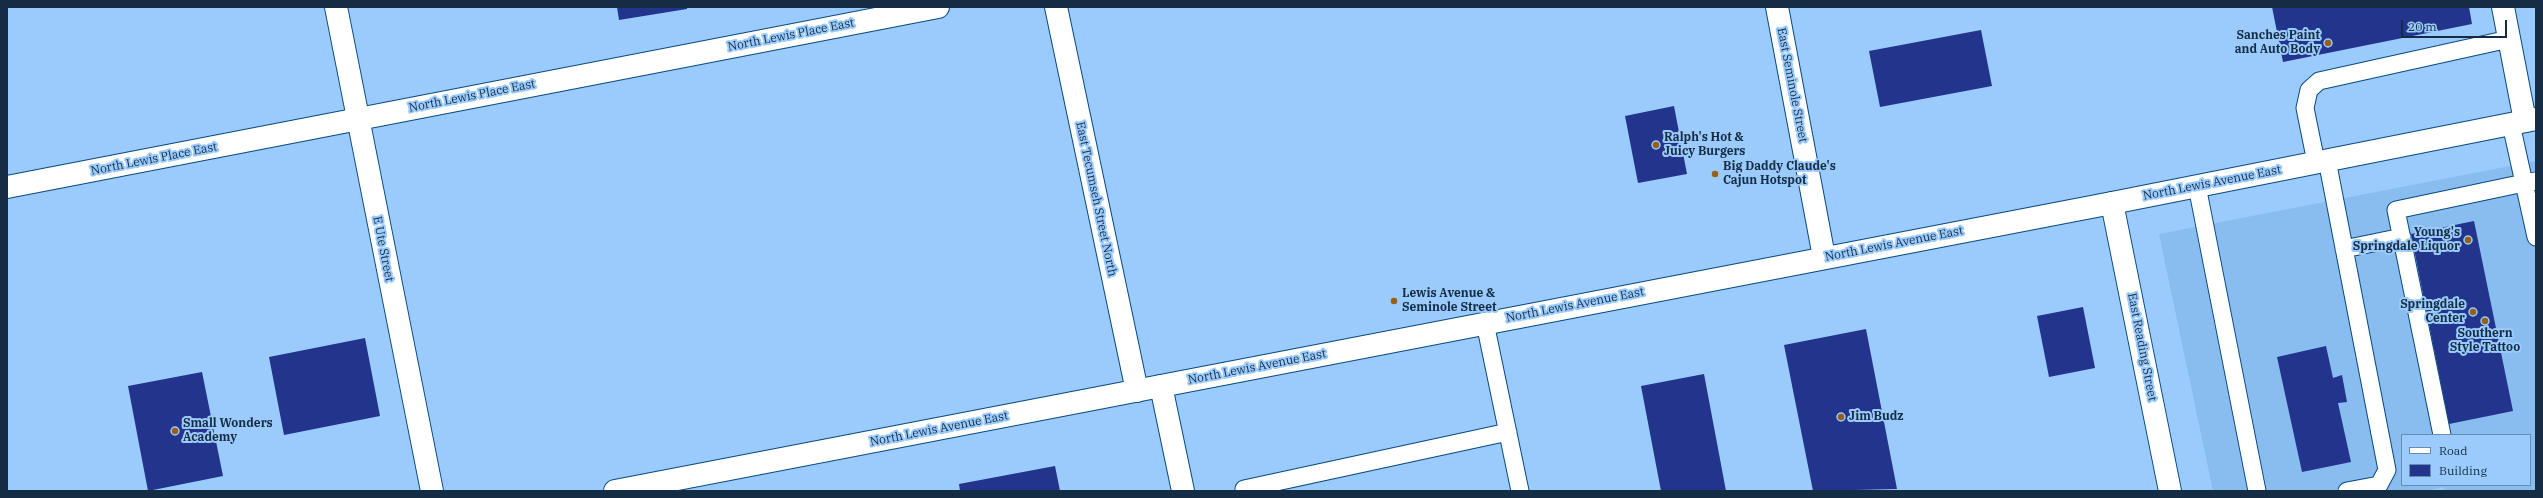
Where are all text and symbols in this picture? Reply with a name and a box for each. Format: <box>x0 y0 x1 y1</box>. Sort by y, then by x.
scale bar <box>2403 12 2509 38</box>
street label: North Lewis Place East <box>727 16 855 54</box>
text: 20 m <box>2408 19 2437 34</box>
street label: East Seminole Street <box>1774 26 1810 144</box>
place label: Sanches Paint and Auto Body <box>2235 29 2320 57</box>
marker: Sanches Paint and Auto Body <box>2323 38 2333 48</box>
street label: North Lewis Place East <box>408 77 536 115</box>
street label: East Tecumseh Street North <box>1073 120 1119 278</box>
place label: Ralph's Hot & Juicy Burgers <box>1664 131 1745 159</box>
street label: North Lewis Place East <box>90 140 218 178</box>
marker: Ralph's Hot & Juicy Burgers <box>1651 140 1661 150</box>
place label: Big Daddy Claude's Cajun Hotspot <box>1723 160 1836 188</box>
street label: North Lewis Avenue East <box>2142 163 2282 203</box>
marker: Big Daddy Claude's Cajun Hotspot <box>1710 169 1720 179</box>
street label: E Ute Street <box>370 215 396 283</box>
street label: North Lewis Avenue East <box>1824 224 1964 264</box>
place label: Young's Springdale Liquor <box>2353 226 2460 254</box>
marker: Young's Springdale Liquor <box>2463 235 2473 245</box>
street label: North Lewis Avenue East <box>1505 285 1645 325</box>
place label: Lewis Avenue & Seminole Street <box>1402 287 1496 315</box>
street label: East Reading Street <box>2124 292 2160 402</box>
marker: Lewis Avenue & Seminole Street <box>1389 296 1399 306</box>
place label: Springdale Center <box>2400 298 2465 326</box>
marker: Springdale Center <box>2468 307 2478 317</box>
marker: Southern Style Tattoo <box>2480 316 2490 326</box>
place label: Southern Style Tattoo <box>2450 327 2520 355</box>
street label: North Lewis Avenue East <box>1187 347 1327 387</box>
street label: North Lewis Avenue East <box>869 409 1009 449</box>
place label: Jim Budz <box>1849 410 1903 424</box>
marker: Jim Budz <box>1836 412 1846 422</box>
place label: Small Wonders Academy <box>183 417 273 445</box>
marker: Small Wonders Academy <box>170 426 180 436</box>
legend <box>2401 434 2531 486</box>
text: Road <box>2439 443 2468 458</box>
text: Building <box>2439 463 2487 478</box>

